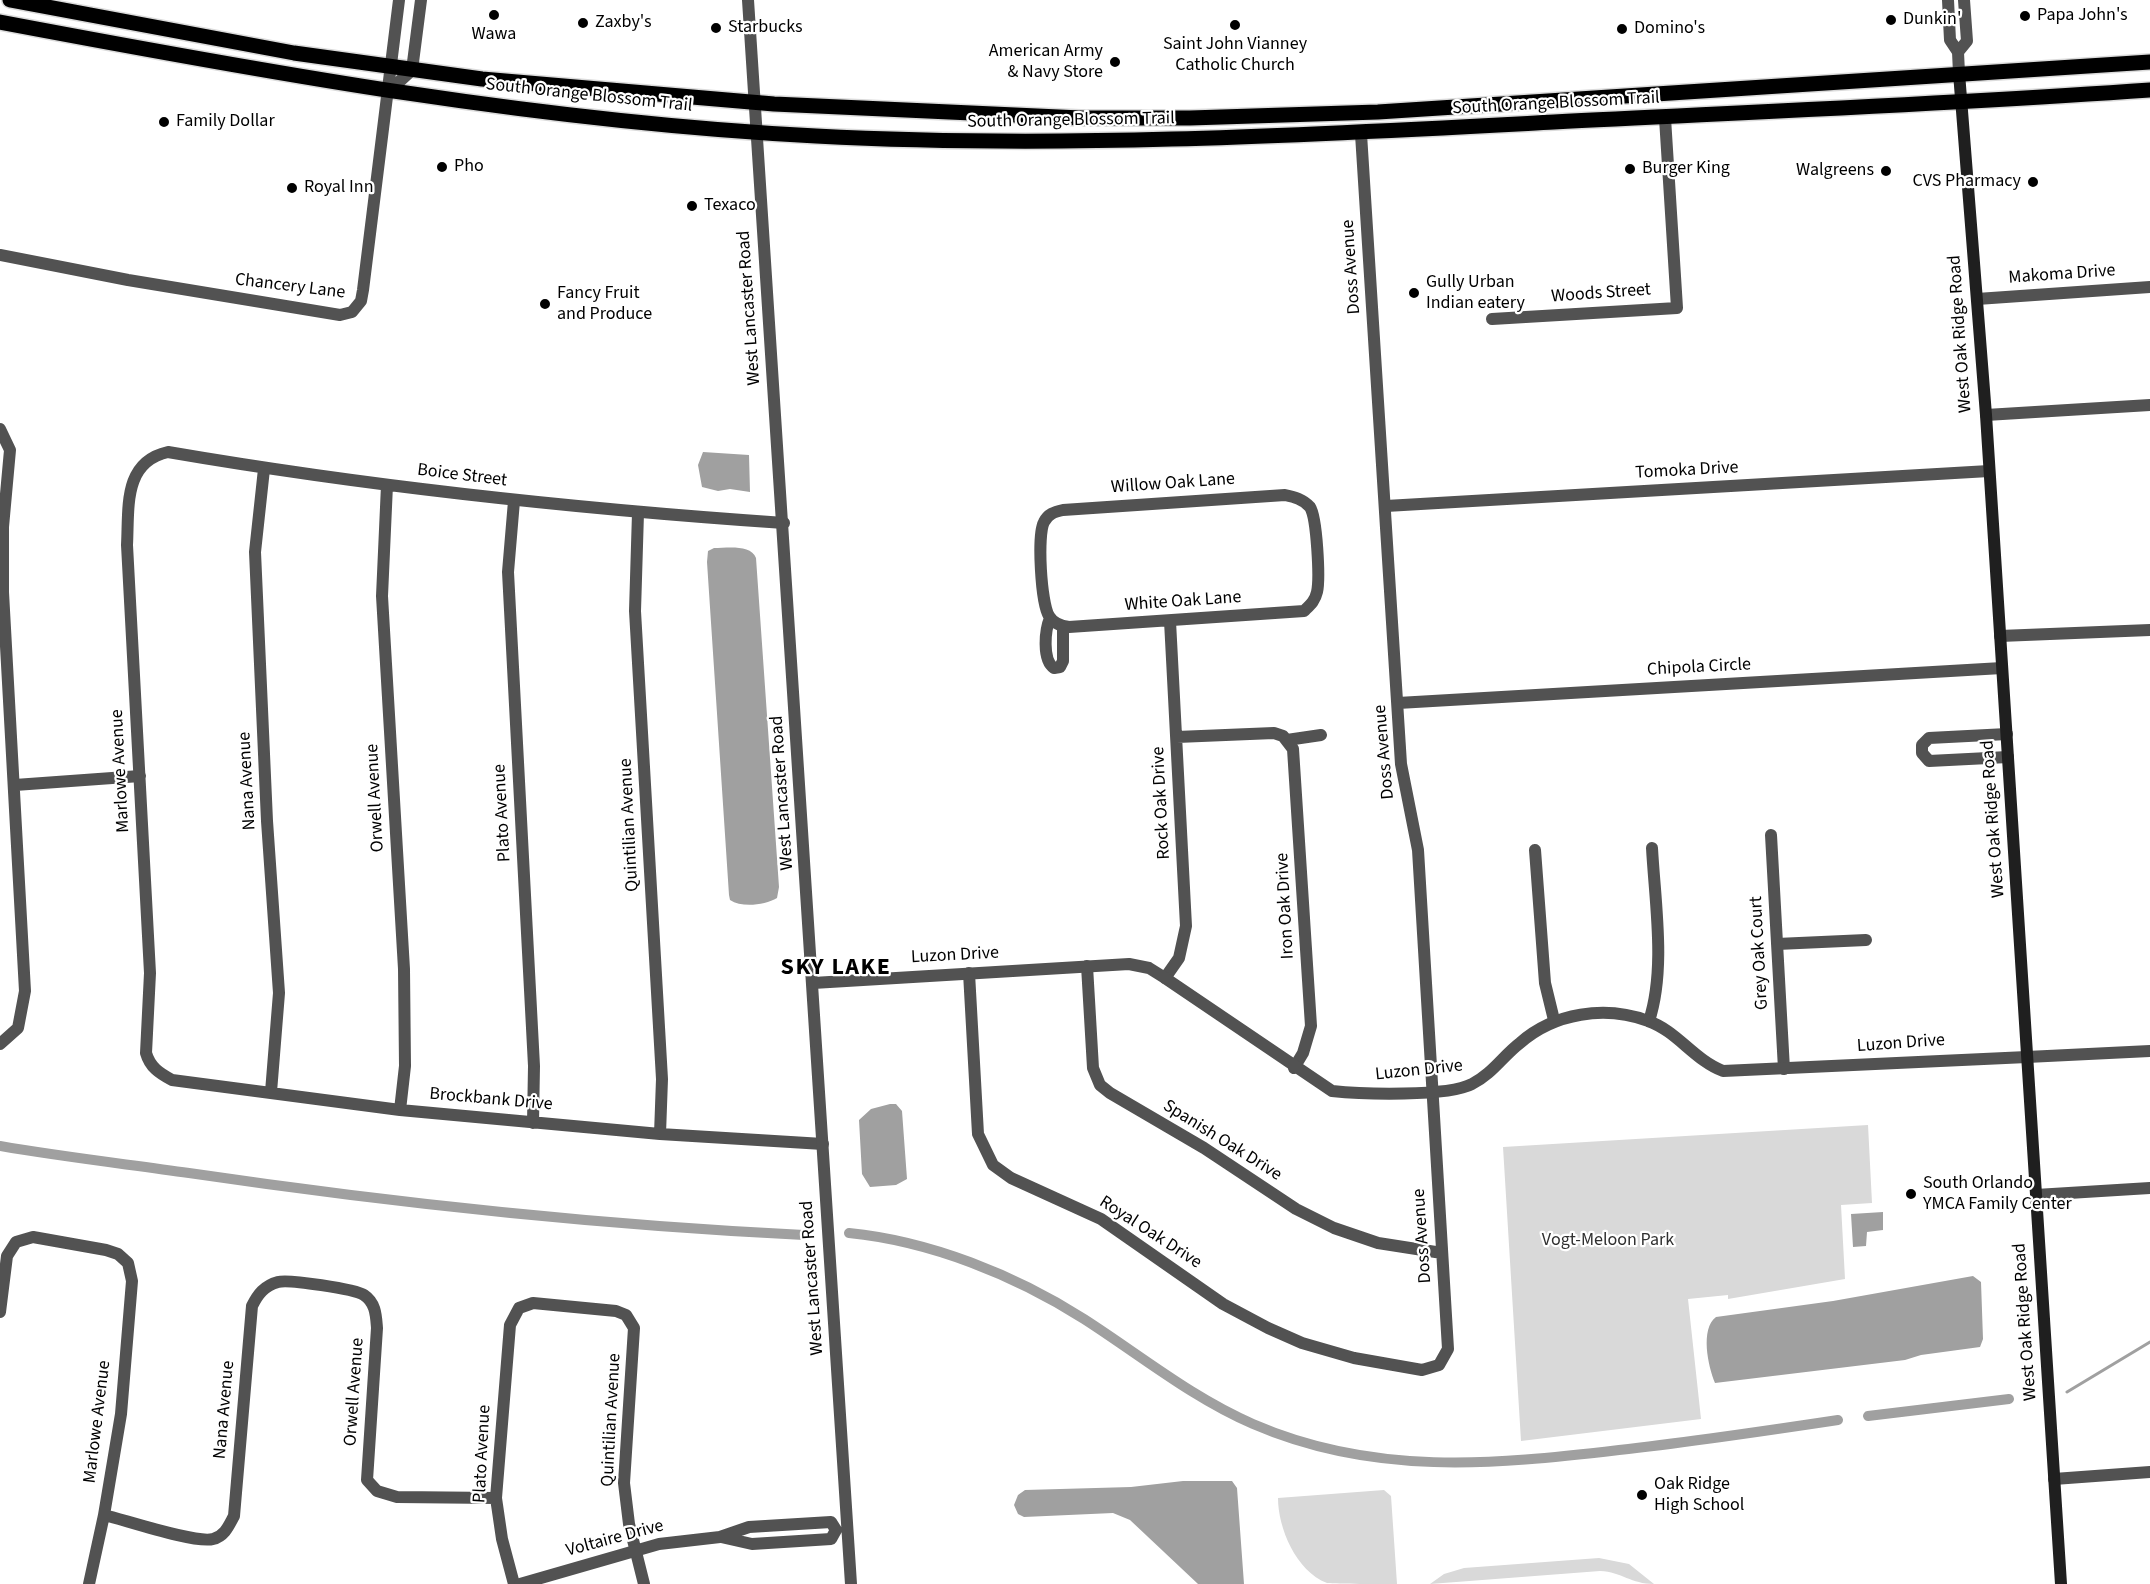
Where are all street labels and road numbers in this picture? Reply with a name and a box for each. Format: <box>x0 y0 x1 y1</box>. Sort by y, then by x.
street label: South Orange Blossom Trail <box>485 74 693 118</box>
street label: South Orange Blossom Trail <box>1452 88 1660 120</box>
street label: South Orange Blossom Trail <box>967 108 1175 134</box>
street label: Doss Avenue <box>1338 219 1366 315</box>
street label: West Lancaster Road <box>734 230 766 386</box>
street label: West Oak Ridge Road <box>1945 254 1977 414</box>
street label: Makoma Drive <box>2008 260 2116 290</box>
street label: Chancery Lane <box>234 270 346 304</box>
street label: Woods Street <box>1550 280 1652 308</box>
street label: Tomoka Drive <box>1635 458 1739 484</box>
street label: Boice Street <box>416 460 508 492</box>
street label: Willow Oak Lane <box>1110 469 1236 499</box>
street label: White Oak Lane <box>1124 587 1242 617</box>
street label: Chipola Circle <box>1647 654 1751 682</box>
street label: Doss Avenue <box>1370 704 1400 800</box>
street label: Marlowe Avenue <box>107 709 135 833</box>
street label: West Lancaster Road <box>767 715 799 871</box>
street label: Nana Avenue <box>235 731 261 831</box>
street label: West Oak Ridge Road <box>1978 739 2010 899</box>
street label: Orwell Avenue <box>362 743 390 853</box>
street label: Rock Oak Drive <box>1148 746 1176 860</box>
street label: Quintilian Avenue <box>616 758 644 892</box>
street label: Plato Avenue <box>490 763 516 863</box>
street label: Iron Oak Drive <box>1272 852 1300 960</box>
street label: Grey Oak Court <box>1746 896 1774 1010</box>
street label: Luzon Drive <box>910 943 1000 969</box>
street label: Luzon Drive <box>1856 1030 1946 1058</box>
street label: Luzon Drive <box>1374 1056 1464 1086</box>
street label: Brockbank Drive <box>428 1084 554 1116</box>
street label: Spanish Oak Drive <box>1159 1096 1285 1186</box>
street label: Doss Avenue <box>1409 1188 1437 1284</box>
street label: Royal Oak Drive <box>1095 1192 1205 1274</box>
street label: West Lancaster Road <box>797 1200 829 1356</box>
street label: West Oak Ridge Road <box>2010 1242 2042 1402</box>
street label: Orwell Avenue <box>340 1337 370 1447</box>
street label: Quintilian Avenue <box>598 1353 626 1487</box>
street label: Marlowe Avenue <box>80 1359 116 1485</box>
street label: Nana Avenue <box>210 1360 240 1460</box>
street label: Plato Avenue <box>470 1404 496 1504</box>
street label: Voltaire Drive <box>564 1516 666 1562</box>

